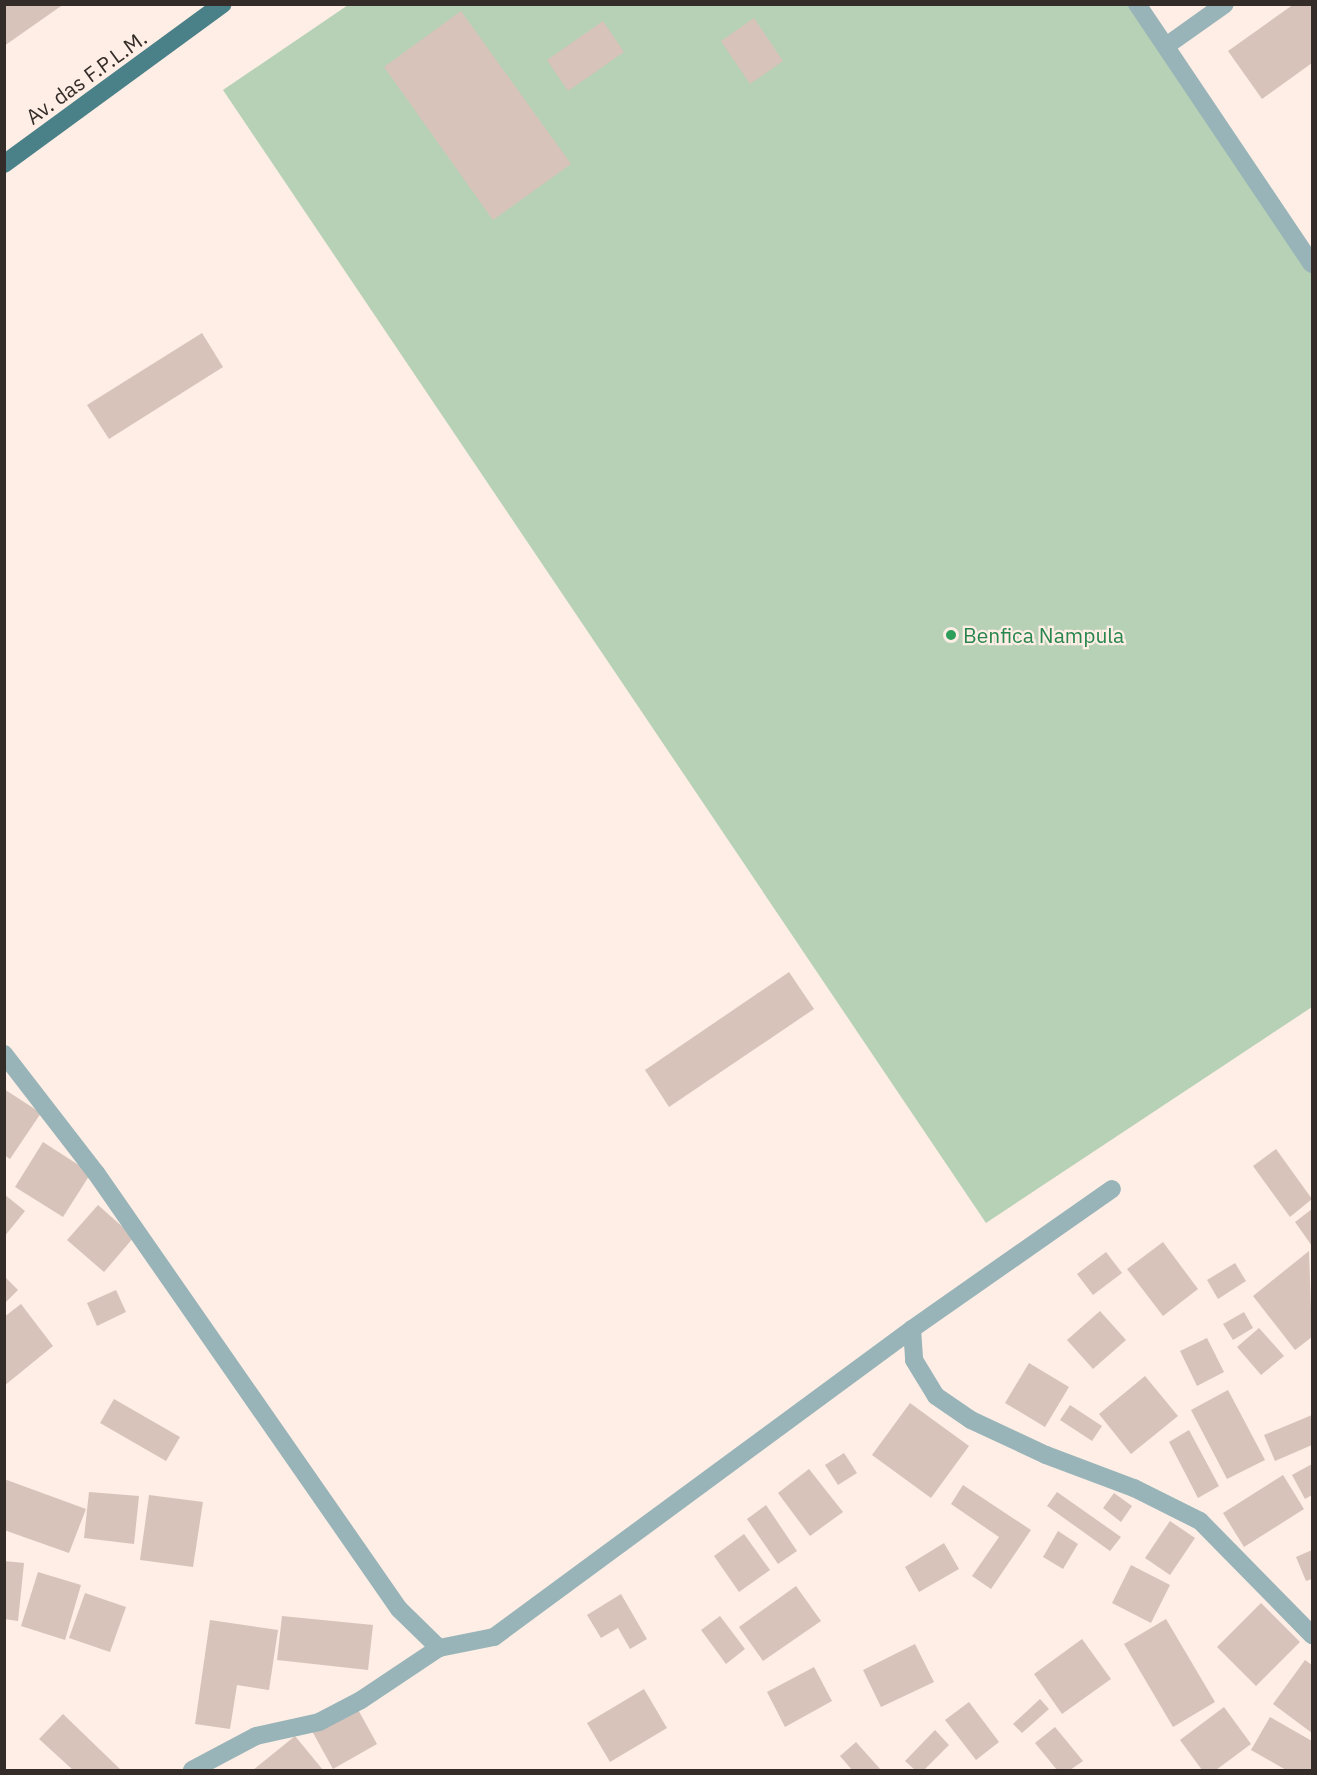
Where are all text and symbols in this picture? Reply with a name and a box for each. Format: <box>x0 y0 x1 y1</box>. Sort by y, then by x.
street label: Av. das F.P.L.M. <box>21 25 151 129</box>
place label: Benfica Nampula <box>963 622 1124 648</box>
marker: Benfica Nampula <box>944 628 958 642</box>

